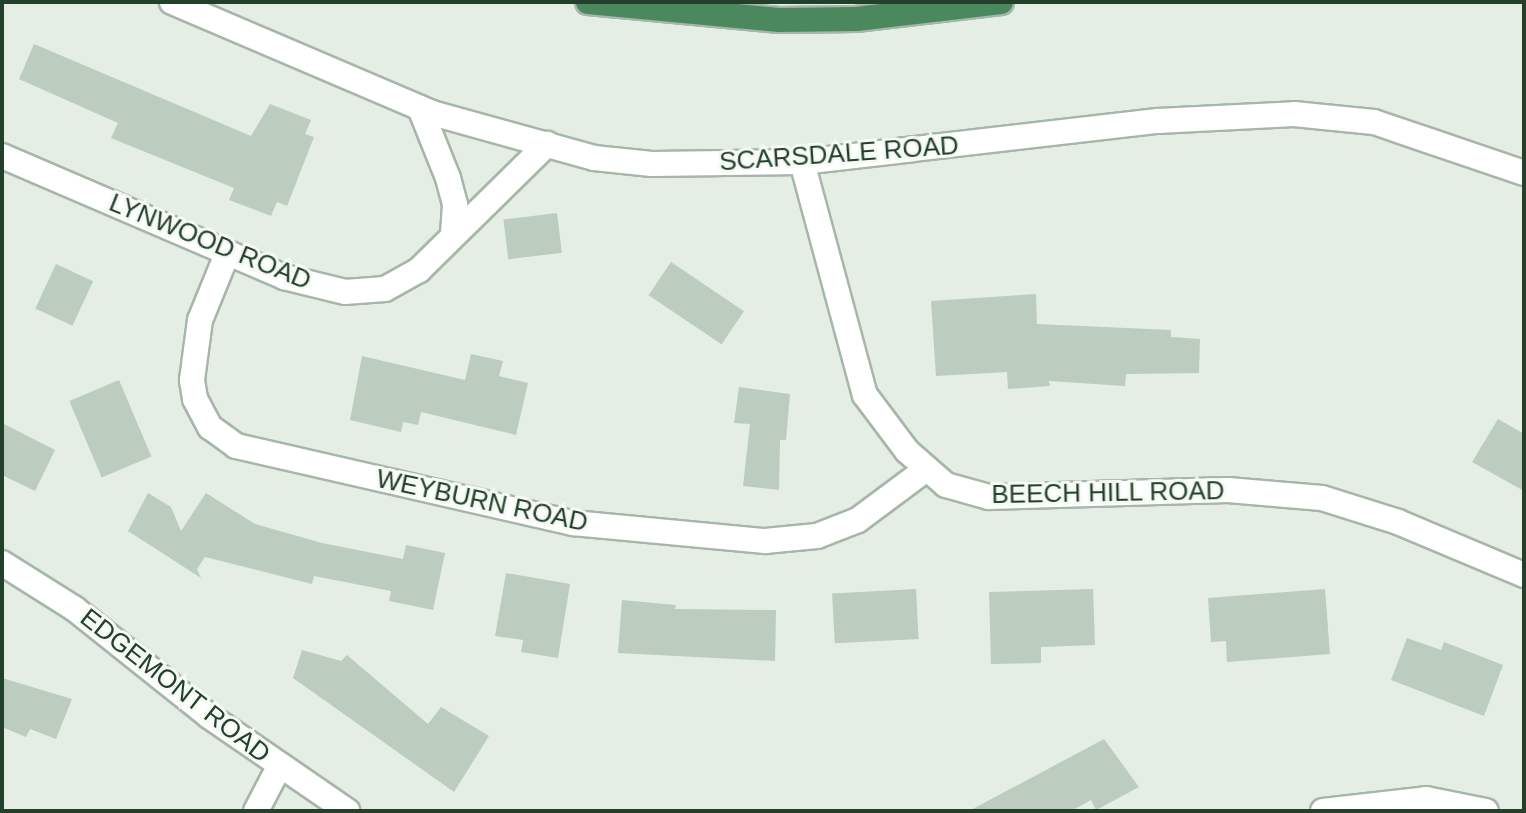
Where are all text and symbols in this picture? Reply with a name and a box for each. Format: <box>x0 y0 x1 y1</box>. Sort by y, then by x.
street label: SCARSDALE ROAD <box>718 130 960 178</box>
street label: LYNWOOD ROAD <box>105 187 315 297</box>
street label: WEYBURN ROAD <box>373 463 591 539</box>
street label: BEECH HILL ROAD <box>991 475 1225 511</box>
street label: EDGEMONT ROAD <box>74 602 276 770</box>

